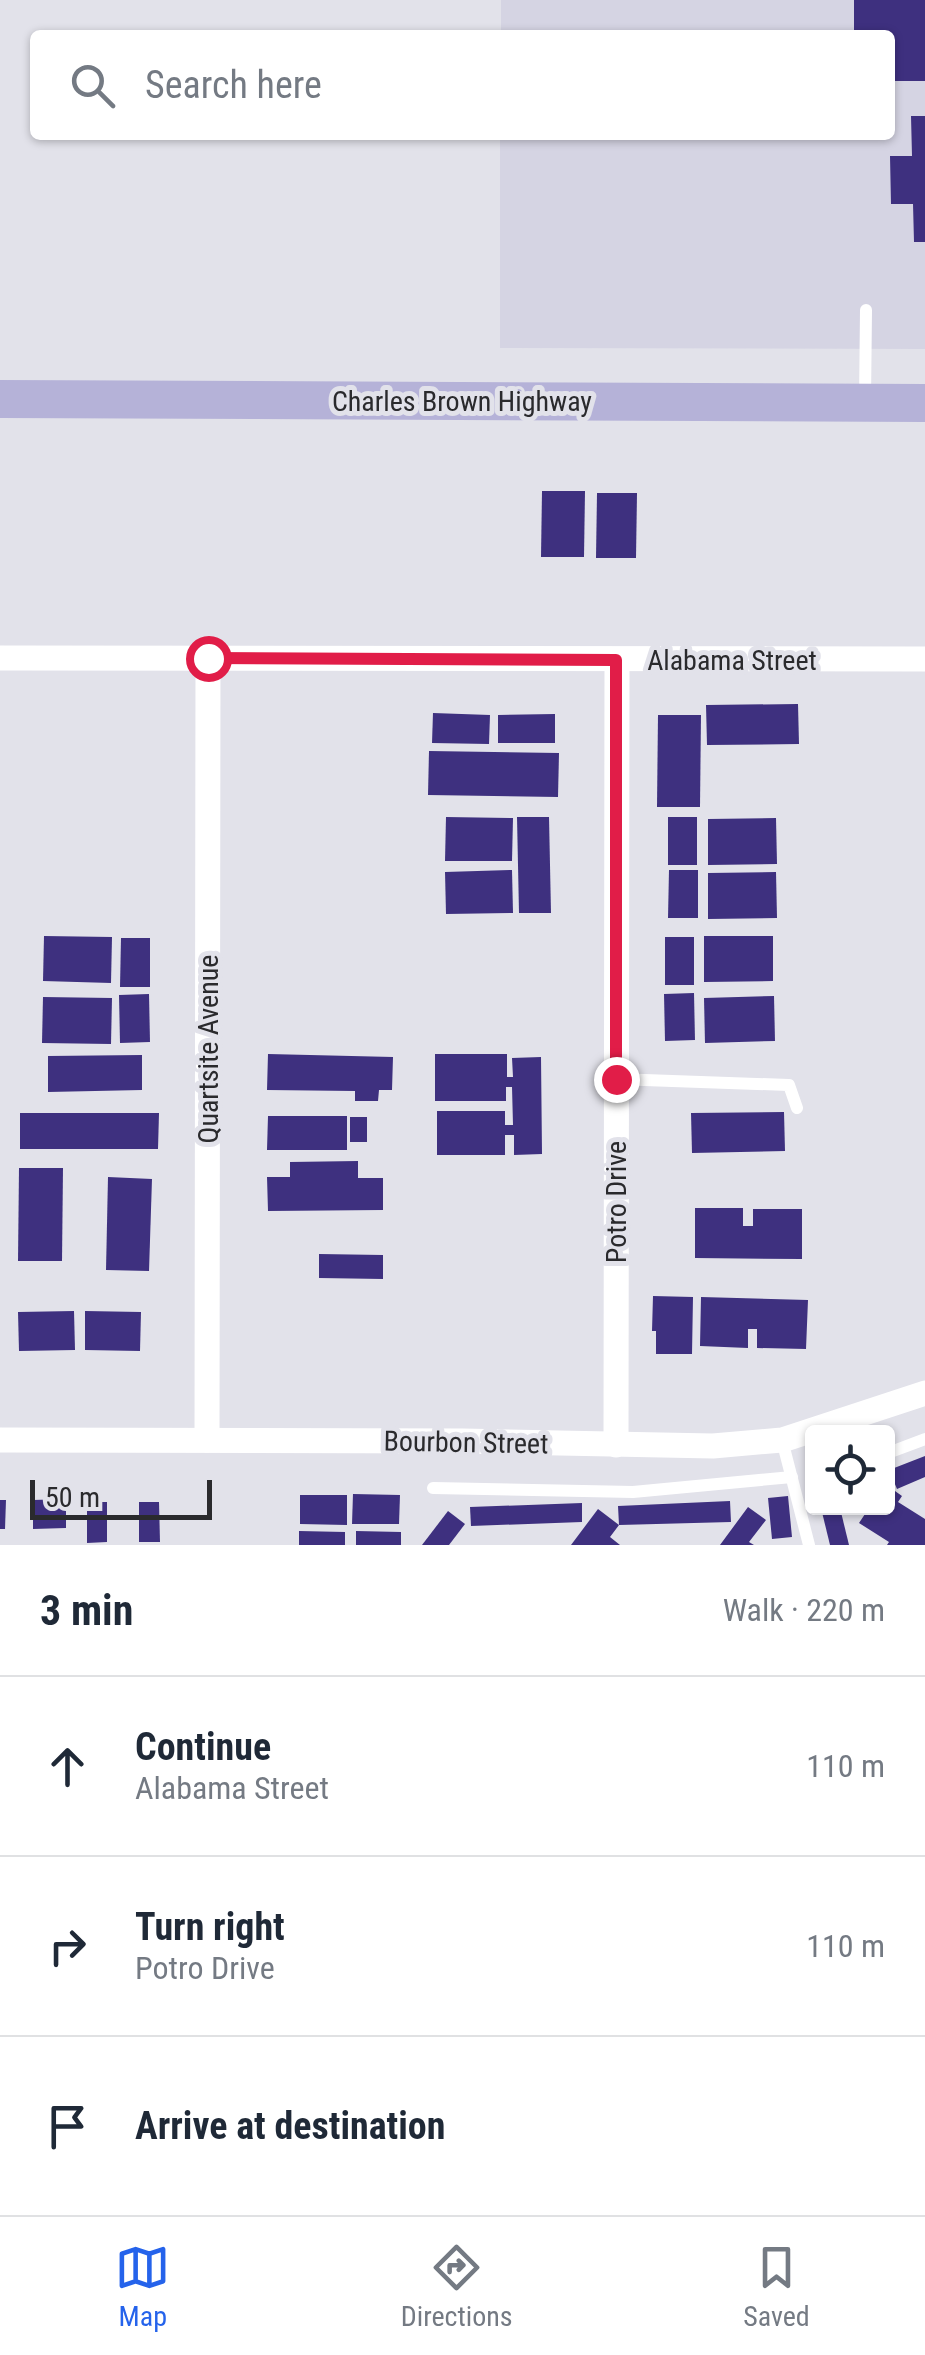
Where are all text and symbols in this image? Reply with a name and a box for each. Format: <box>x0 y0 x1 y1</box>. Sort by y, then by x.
search box <box>30 30 895 140</box>
icon: search <box>65 58 120 113</box>
text: Search here <box>145 63 322 107</box>
street label: Charles Brown Highway <box>332 385 592 418</box>
route start <box>186 636 232 682</box>
street label: Alabama Street <box>647 644 817 677</box>
street label: Quartsite Avenue <box>192 955 225 1143</box>
route end <box>594 1057 640 1103</box>
street label: Potro Drive <box>600 1141 633 1263</box>
street label: Bourbon Street <box>383 1425 549 1460</box>
map controls <box>805 1425 895 1515</box>
button: locate <box>805 1425 895 1515</box>
scale bar <box>30 1475 212 1520</box>
text: 50 m <box>45 1481 100 1514</box>
text: 3 min <box>40 1586 133 1635</box>
text: Walk · 220 m <box>723 1591 885 1629</box>
text: Continue <box>135 1725 271 1769</box>
icon: ahead <box>40 1739 95 1794</box>
text: 110 m <box>806 1747 885 1785</box>
text: Alabama Street <box>135 1769 329 1807</box>
text: Turn right <box>135 1905 285 1949</box>
icon: right <box>40 1919 95 1974</box>
text: 110 m <box>806 1927 885 1965</box>
text: Potro Drive <box>135 1949 275 1987</box>
icon: arrive <box>40 2099 95 2154</box>
text: Arrive at destination <box>135 2104 445 2148</box>
tab: Map <box>115 2240 170 2333</box>
tab: Directions <box>401 2240 513 2333</box>
tab: Saved <box>743 2240 810 2333</box>

